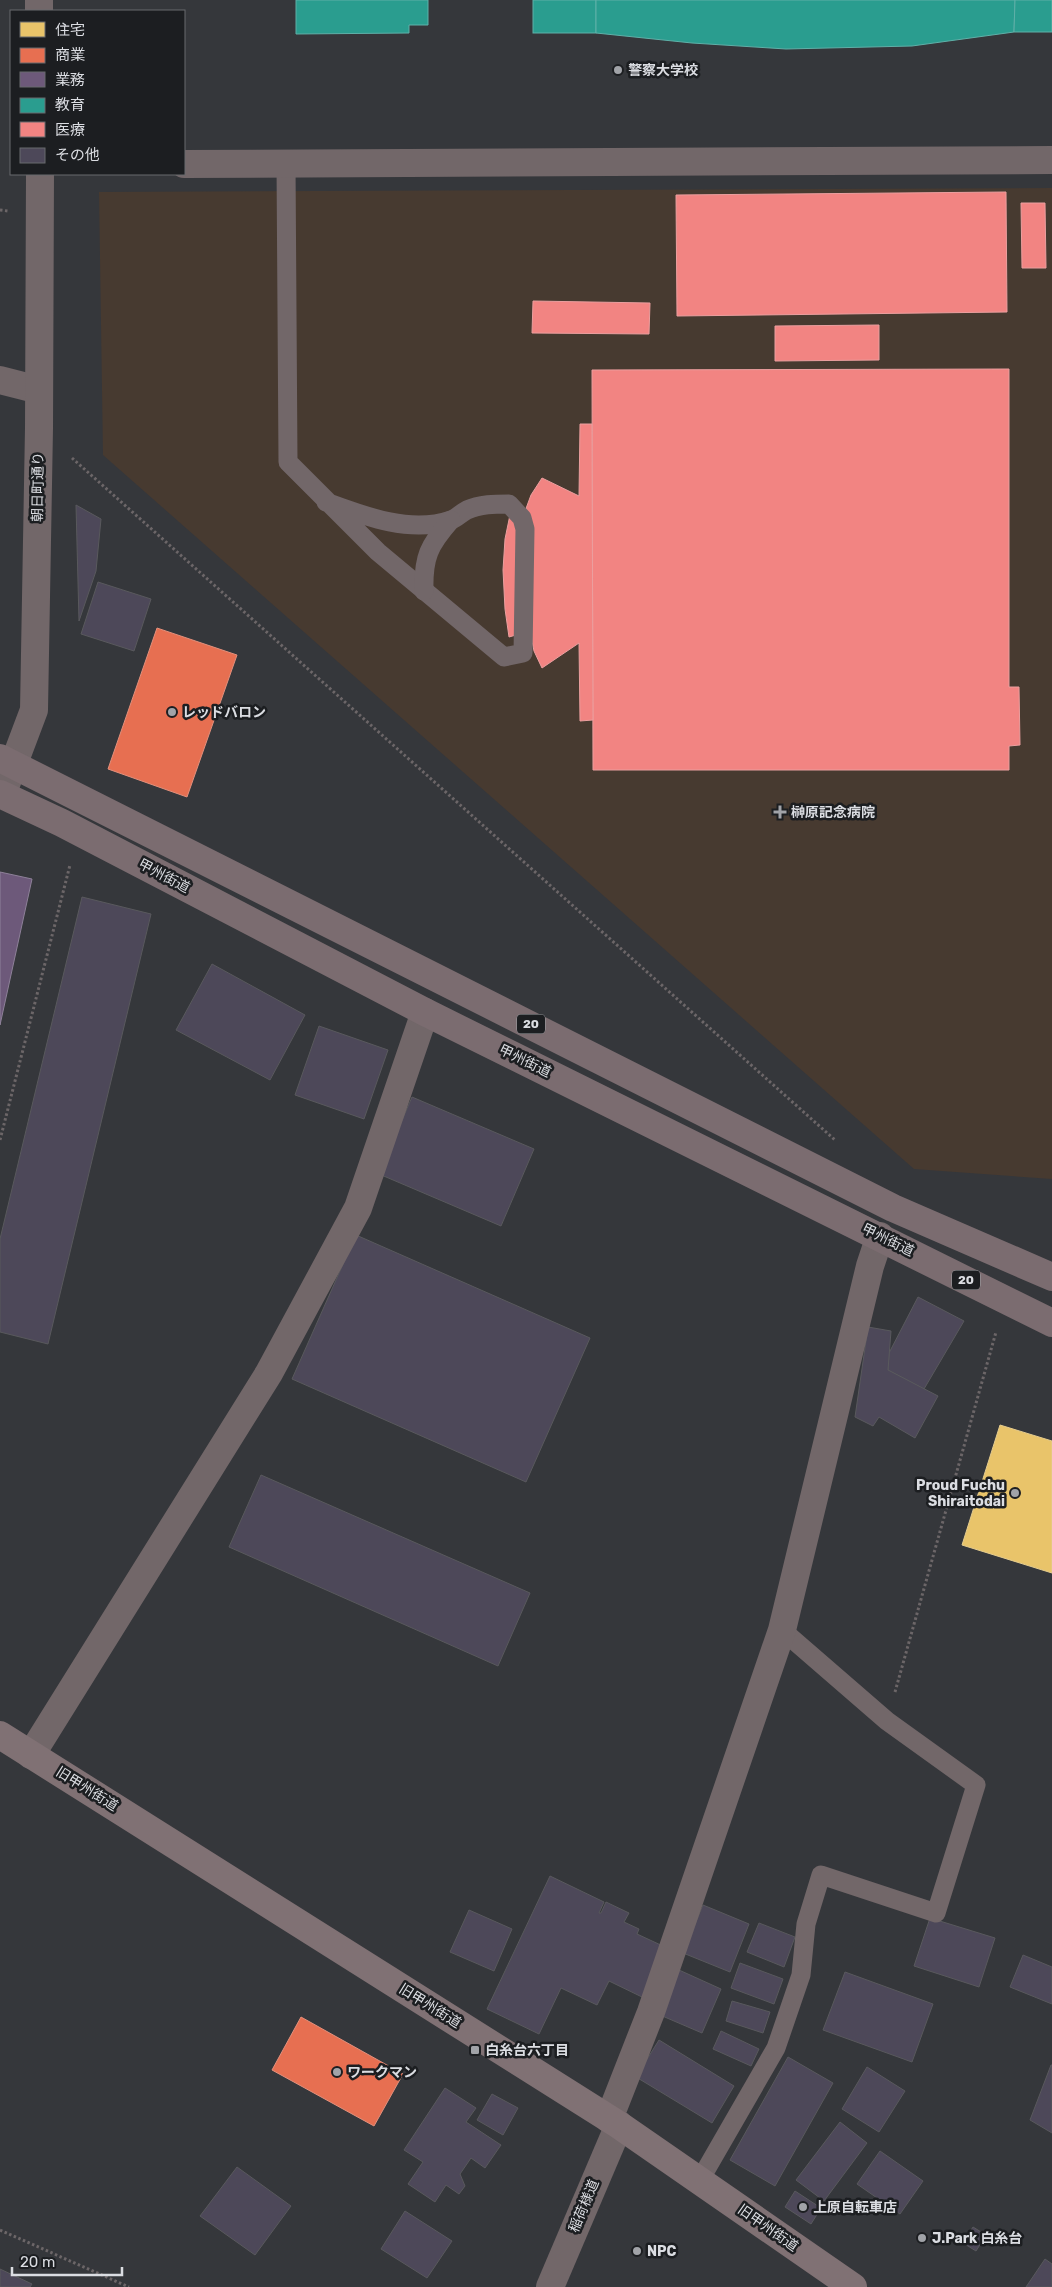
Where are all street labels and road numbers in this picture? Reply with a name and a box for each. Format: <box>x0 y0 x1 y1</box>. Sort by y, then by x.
street label: 朝日町通り <box>29 452 47 522</box>
street label: 甲州街道 <box>135 855 193 897</box>
road number: 20 <box>517 1014 545 1034</box>
street label: 甲州街道 <box>496 1041 554 1081</box>
street label: 甲州街道 <box>859 1220 917 1260</box>
road number: 20 <box>952 1270 980 1290</box>
street label: 旧甲州街道 <box>53 1763 121 1815</box>
street label: 旧甲州街道 <box>396 1980 464 2032</box>
street label: 稲荷様道 <box>565 2177 603 2235</box>
street label: 旧甲州街道 <box>734 2201 802 2255</box>

